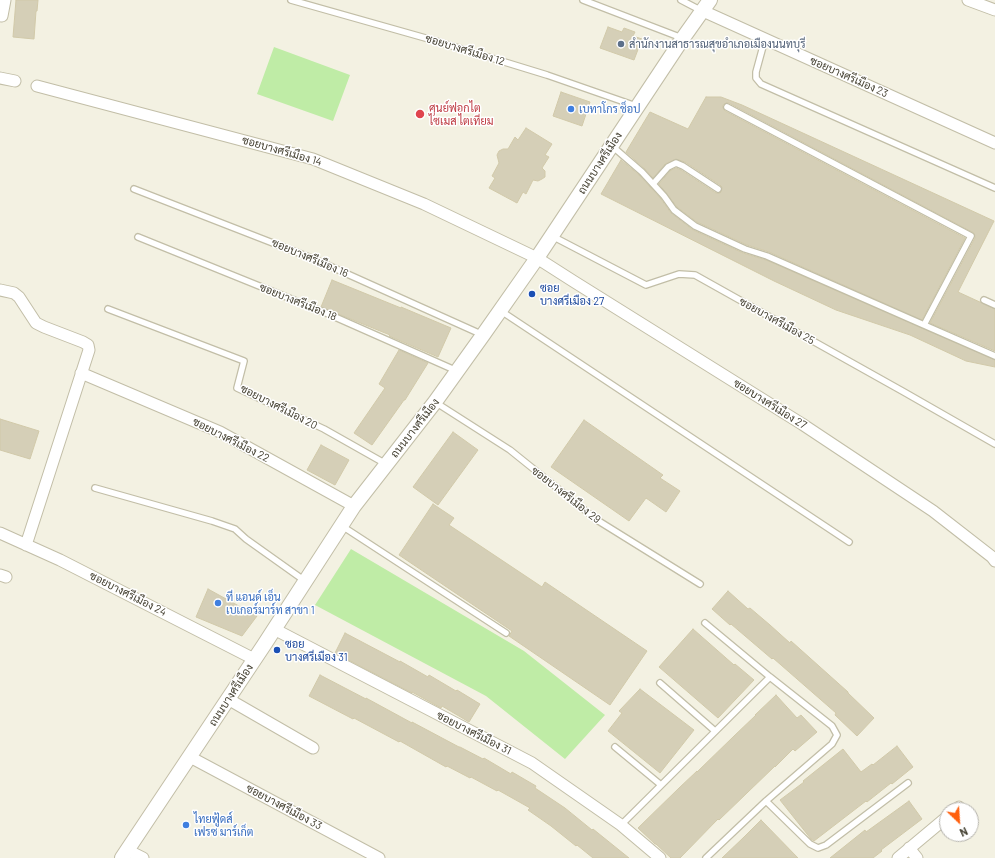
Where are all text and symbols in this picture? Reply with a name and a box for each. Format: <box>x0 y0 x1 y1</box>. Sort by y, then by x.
street label: ซอยบางศรีเมือง 12 <box>424 32 506 68</box>
place label: สำนักงานสาธารณสุขอำเภอเมืองนนทบุรี <box>629 37 805 51</box>
marker: สำนักงานสาธารณสุขอำเภอเมืองนนทบุรี <box>616 39 626 49</box>
street label: ซอยบางศรีเมือง 23 <box>808 54 890 100</box>
place label: ศูนย์ฟอกไต ไซเมส ไตเทียม <box>429 101 493 127</box>
place label: เบทาโกร ช็อป <box>579 102 640 116</box>
marker: เบทาโกร ช็อป <box>566 104 576 114</box>
marker: ศูนย์ฟอกไต ไซเมส ไตเทียม <box>414 108 426 120</box>
street label: ถนนบางศรีเมือง <box>575 129 625 197</box>
street label: ซอยบางศรีเมือง 14 <box>240 133 324 169</box>
street label: ซอยบางศรีเมือง 16 <box>270 236 350 280</box>
street label: ซอยบางศรีเมือง 18 <box>257 280 339 324</box>
place label: ซอย บางศรีเมือง 27 <box>540 281 604 307</box>
marker: ซอย บางศรีเมือง 27 <box>527 289 537 299</box>
street label: ซอยบางศรีเมือง 25 <box>737 295 817 347</box>
street label: ซอยบางศรีเมือง 27 <box>731 376 809 432</box>
street label: ซอยบางศรีเมือง 20 <box>238 382 320 432</box>
street label: ถนนบางศรีเมือง <box>388 396 442 460</box>
street label: ซอยบางศรีเมือง 22 <box>190 415 272 465</box>
street label: ซอยบางศรีเมือง 29 <box>529 464 603 526</box>
street label: ซอยบางศรีเมือง 24 <box>87 569 169 619</box>
place label: ที แอนด์ เอ็น เบเกอร์มาร์ท สาขา 1 <box>226 590 315 616</box>
marker: ที แอนด์ เอ็น เบเกอร์มาร์ท สาขา 1 <box>213 598 223 608</box>
place label: ซอย บางศรีเมือง 31 <box>285 637 348 663</box>
marker: ซอย บางศรีเมือง 31 <box>272 645 282 655</box>
street label: ถนนบางศรีเมือง <box>206 661 256 729</box>
street label: ซอยบางศรีเมือง 31 <box>434 708 514 758</box>
street label: ซอยบางศรีเมือง 33 <box>244 781 324 833</box>
north arrow <box>939 802 979 842</box>
place label: ไทยฟู้ดส์ เฟรซ มาร์เก็ต <box>194 812 253 838</box>
marker: ไทยฟู้ดส์ เฟรซ มาร์เก็ต <box>181 820 191 830</box>
text: N <box>958 825 970 840</box>

